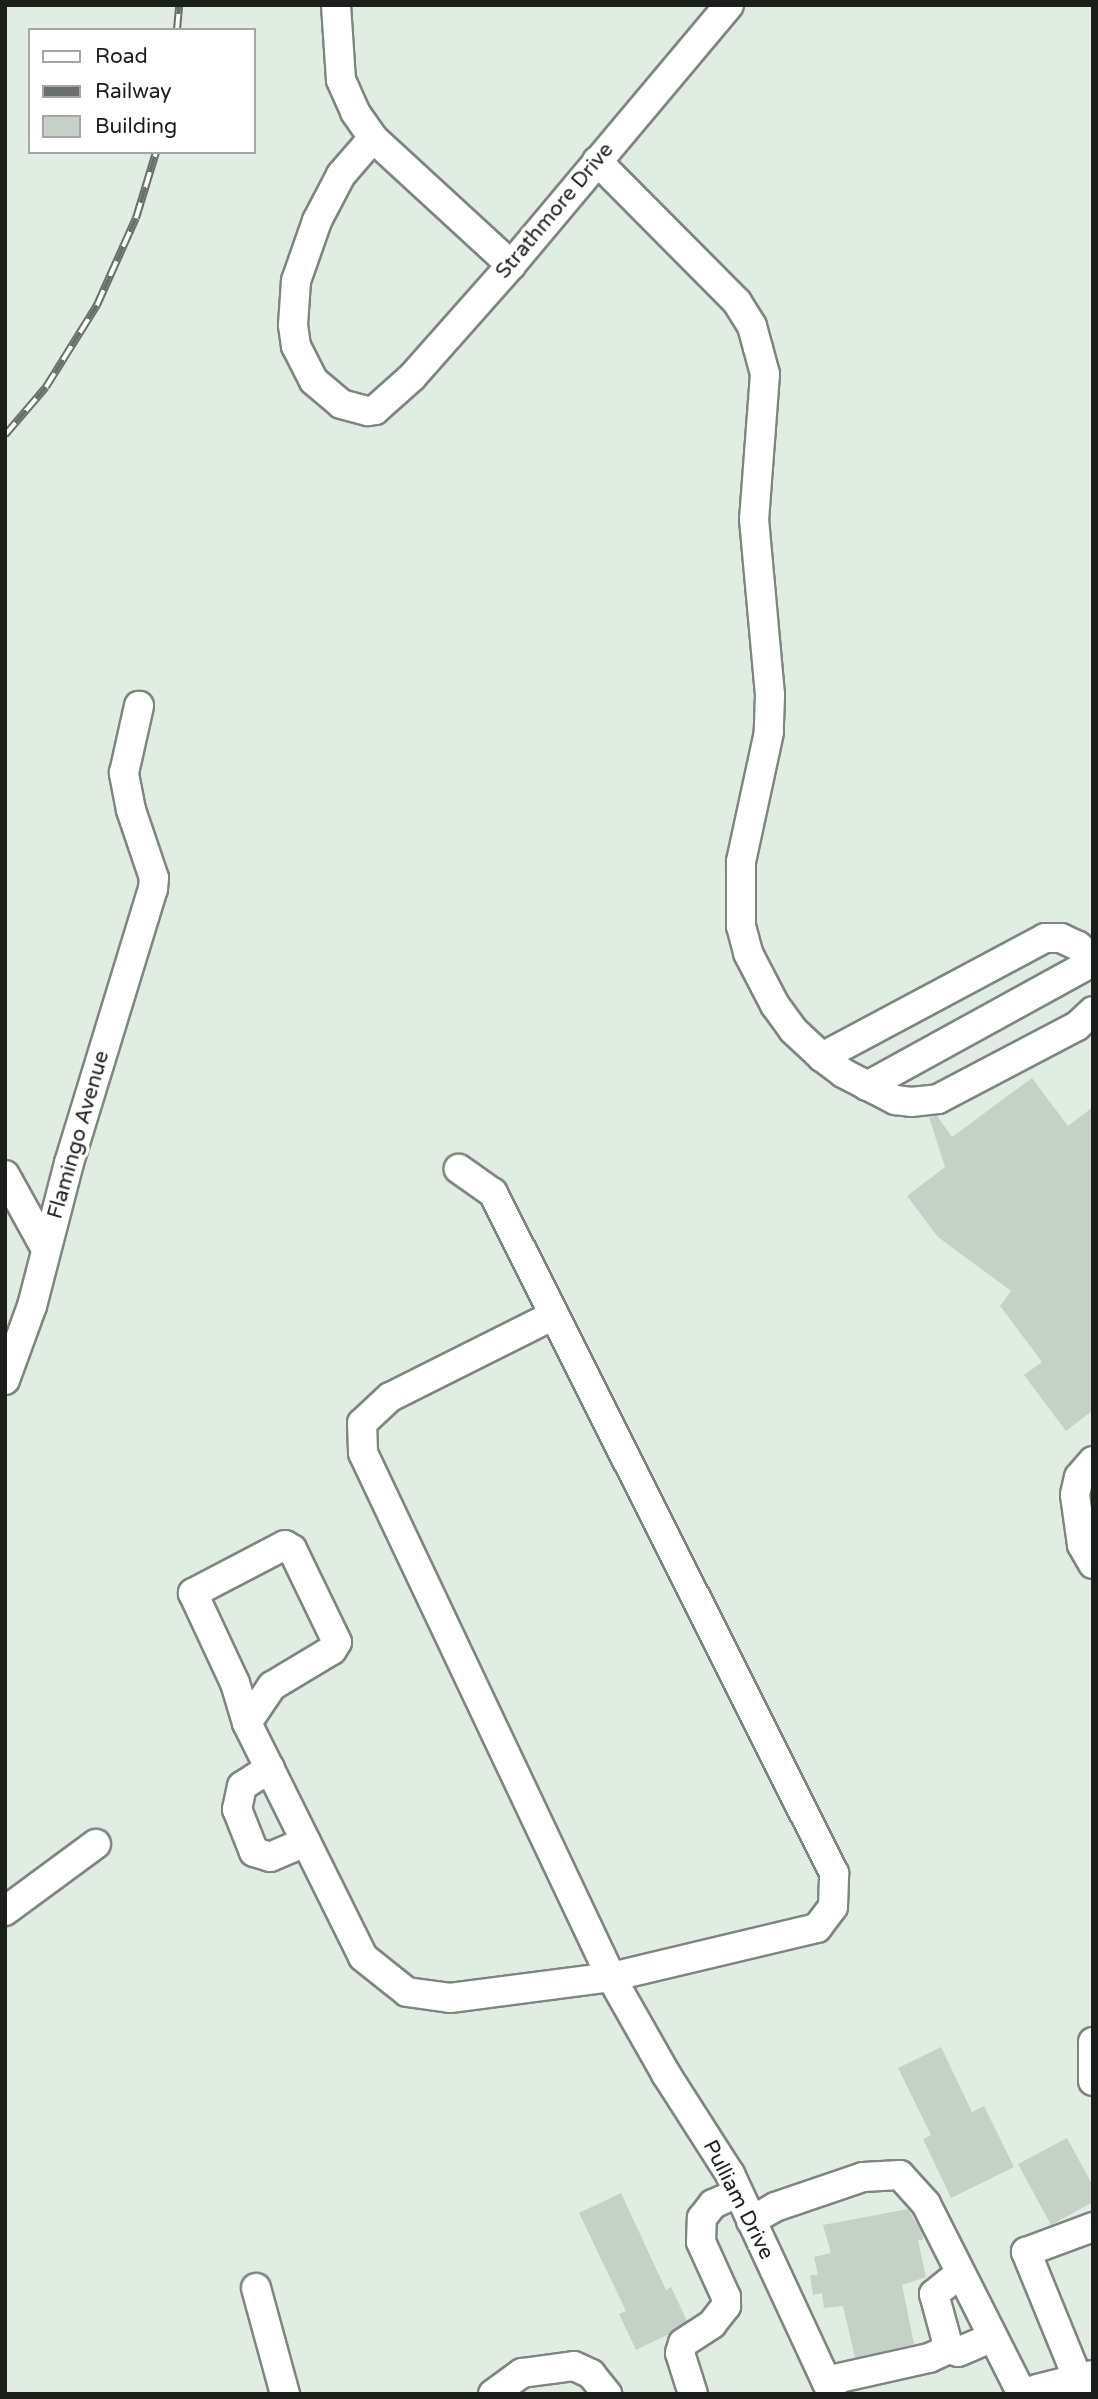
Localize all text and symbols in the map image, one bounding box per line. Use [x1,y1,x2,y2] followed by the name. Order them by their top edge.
[28,28,256,154] legend
[95,44,148,69] text: Road
[95,79,172,104] text: Railway
[95,114,177,139] text: Building
[491,138,619,284] street label: Strathmore Drive
[43,1048,115,1222] street label: Flamingo Avenue
[697,2136,779,2264] street label: Pulliam Drive

